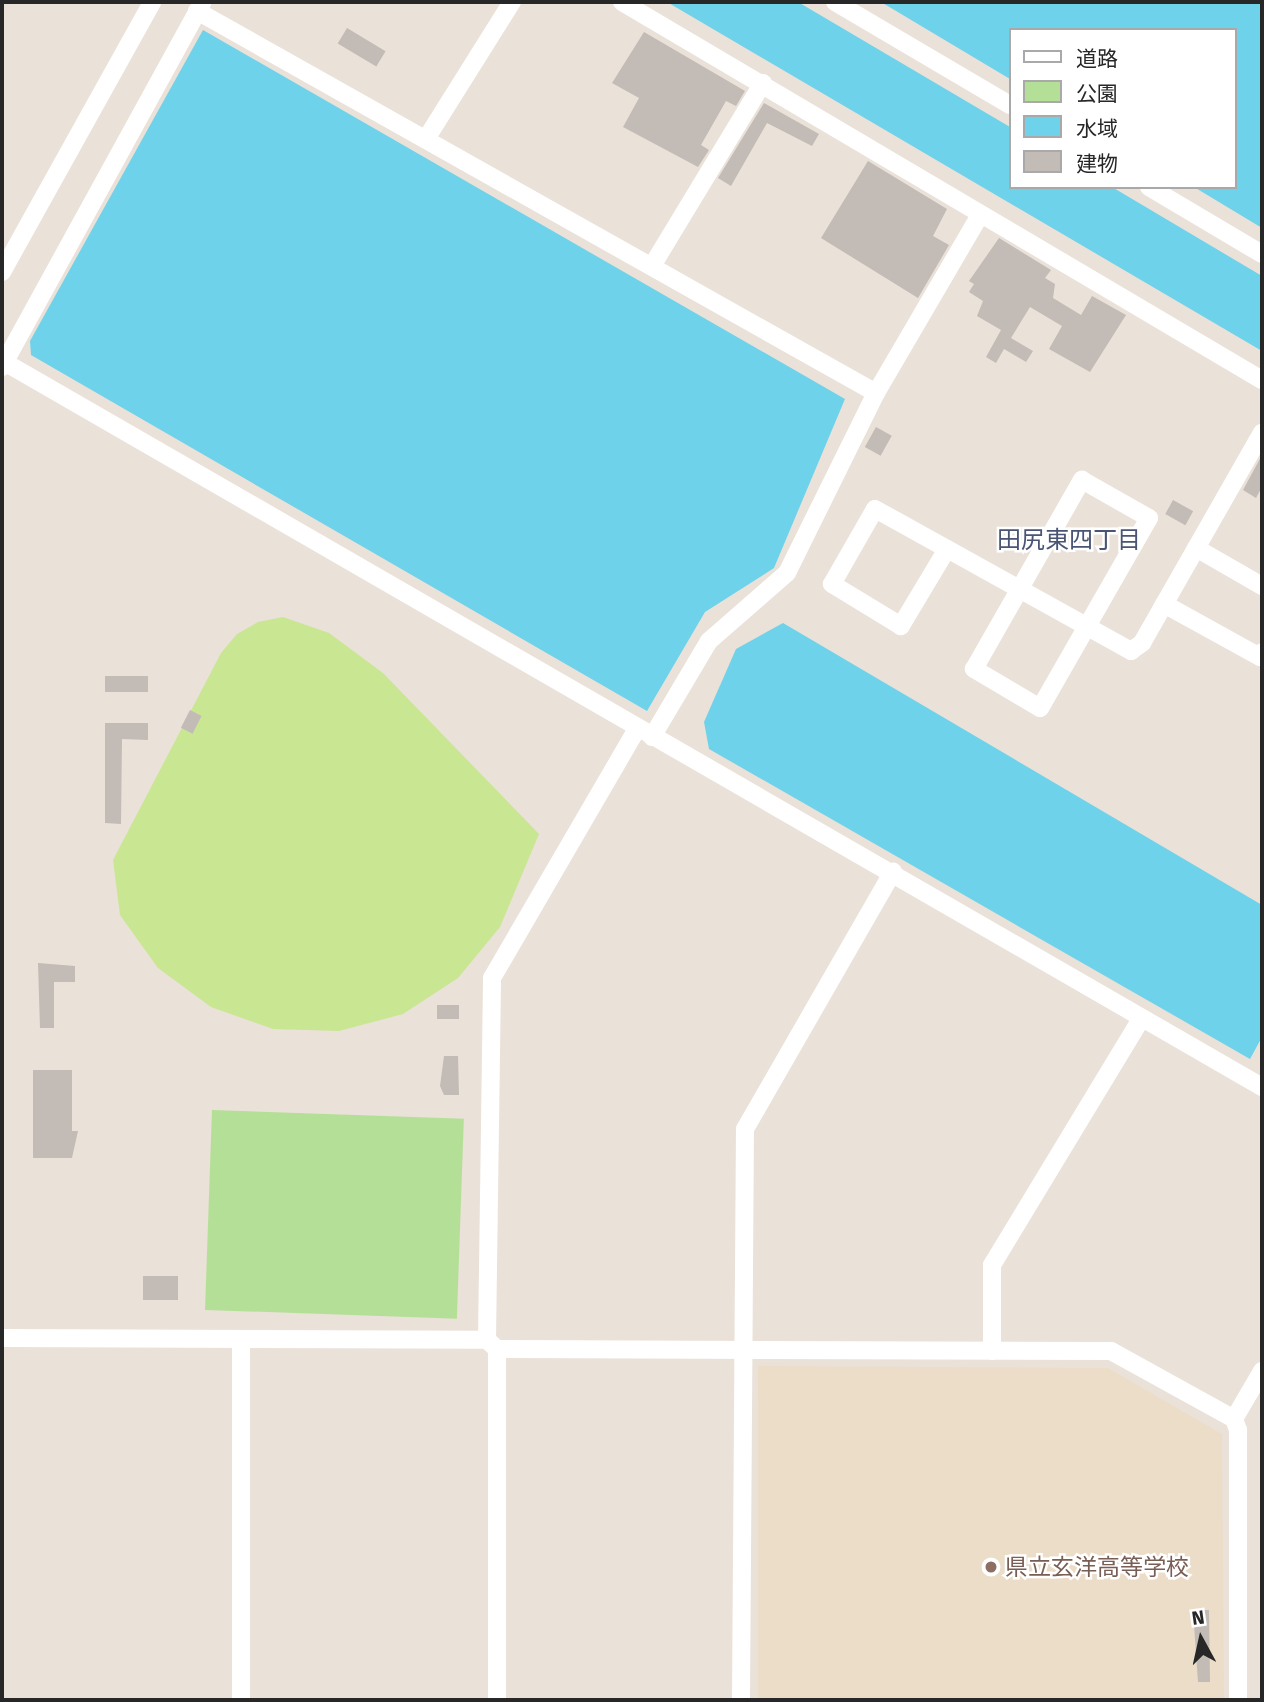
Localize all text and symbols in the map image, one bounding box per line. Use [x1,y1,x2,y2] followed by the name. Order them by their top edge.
[1009,28,1236,189] legend
[1076,46,1118,72] text: 道路
[1076,81,1118,107] text: 公園
[1076,116,1118,142] text: 水域
[1076,151,1118,177] text: 建物
[997,527,1141,555] district label: 田尻東四丁目
[1005,1553,1189,1581] place label: 県立玄洋高等学校
[983,1559,999,1575] marker: 県立玄洋高等学校
[1166,1604,1236,1674] north arrow
[1190,1605,1206,1630] text: N

